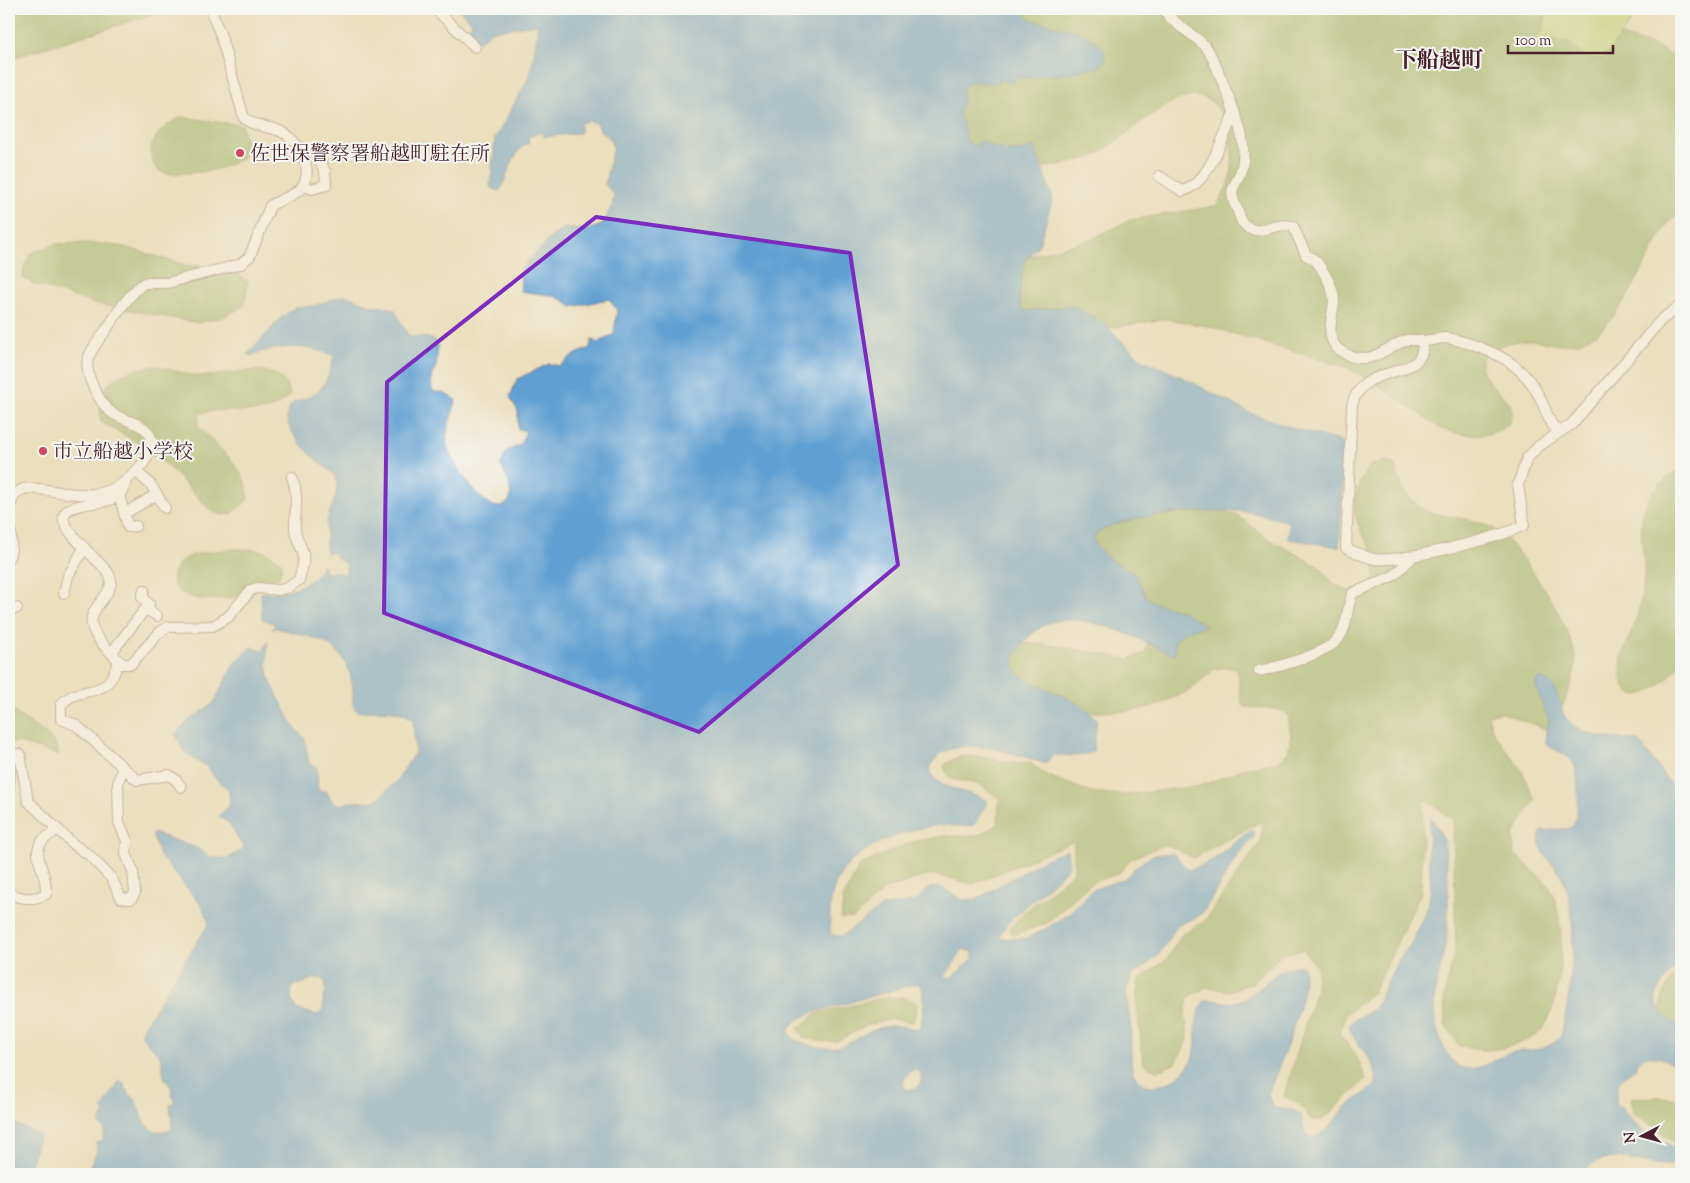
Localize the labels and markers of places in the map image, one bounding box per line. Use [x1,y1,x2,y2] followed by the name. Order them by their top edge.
[250,141,490,170] place label: 佐世保警察署船越町駐在所
[234,147,246,159] marker: 佐世保警察署船越町駐在所
[53,439,193,468] place label: 市立船越小学校
[37,445,49,457] marker: 市立船越小学校

